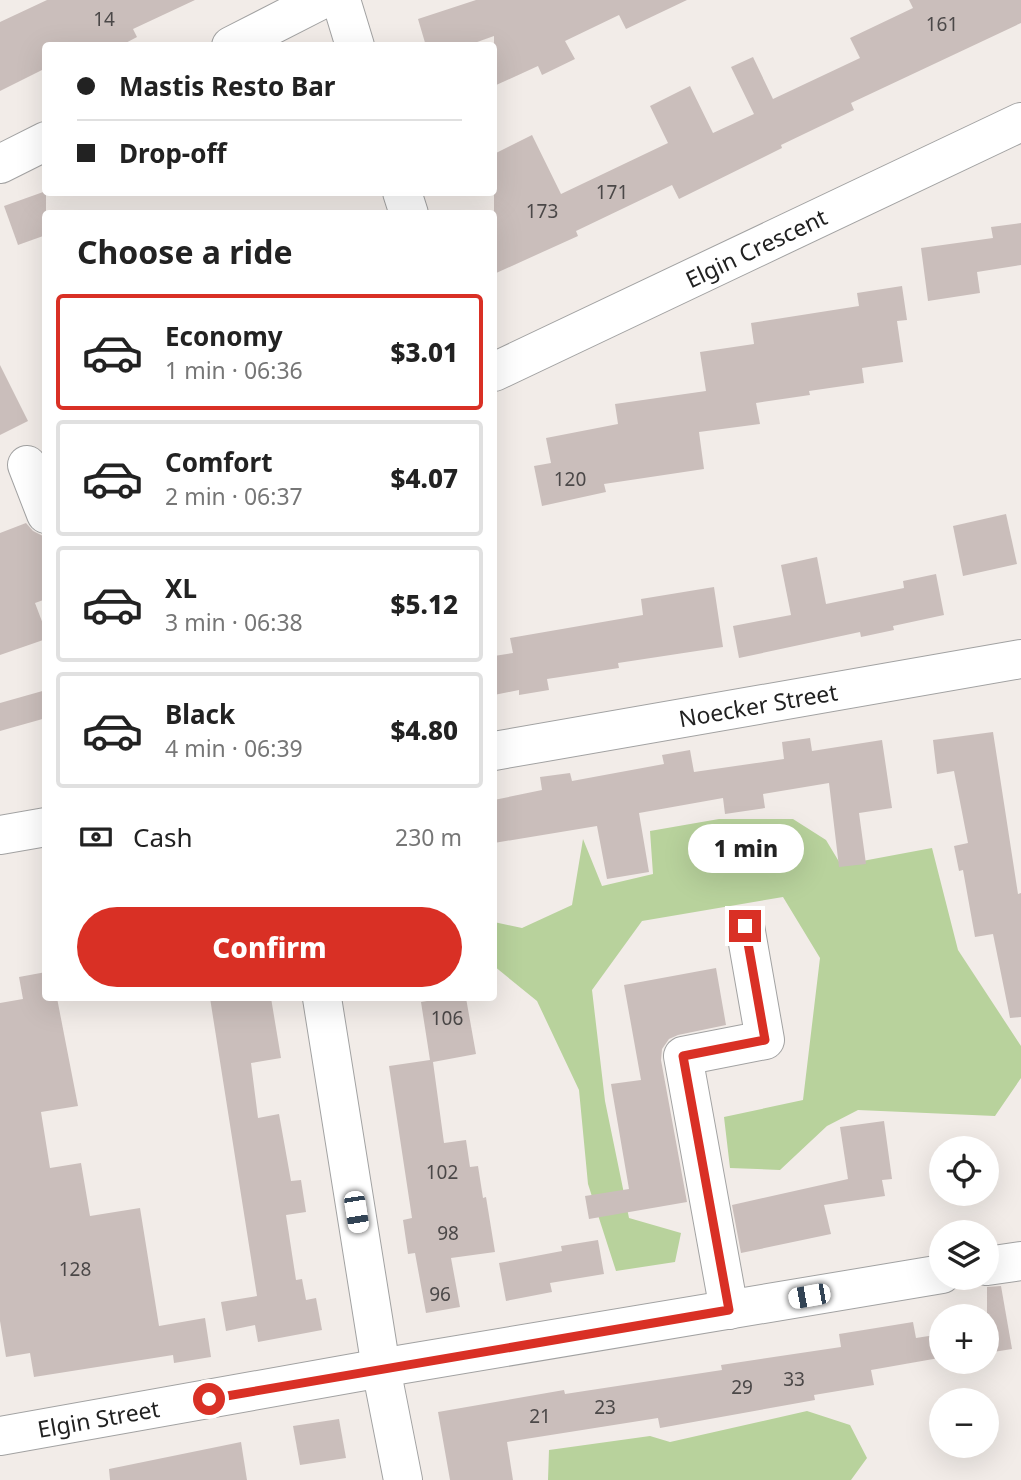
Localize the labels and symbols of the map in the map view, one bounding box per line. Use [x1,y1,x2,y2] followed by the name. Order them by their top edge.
[93,6,115,32] house number: 14
[926,11,958,37] house number: 161
[596,179,628,205] house number: 171
[526,198,558,224] house number: 173
[680,200,832,295] street label: Elgin Crescent
[554,466,586,492] house number: 120
[676,675,840,734] street label: Noecker Street
[687,824,803,874] callout: 1 min
[729,910,761,942] route end
[431,1005,463,1031] house number: 106
[426,1159,458,1185] house number: 102
[343,1190,370,1234] car
[437,1220,459,1246] house number: 98
[59,1256,91,1282] house number: 128
[429,1281,451,1307] house number: 96
[787,1282,832,1310] car
[783,1366,805,1392] house number: 33
[731,1374,753,1400] house number: 29
[193,1383,225,1415] route start
[35,1392,162,1445] street label: Elgin Street
[594,1394,616,1420] house number: 23
[529,1403,551,1429] house number: 21

